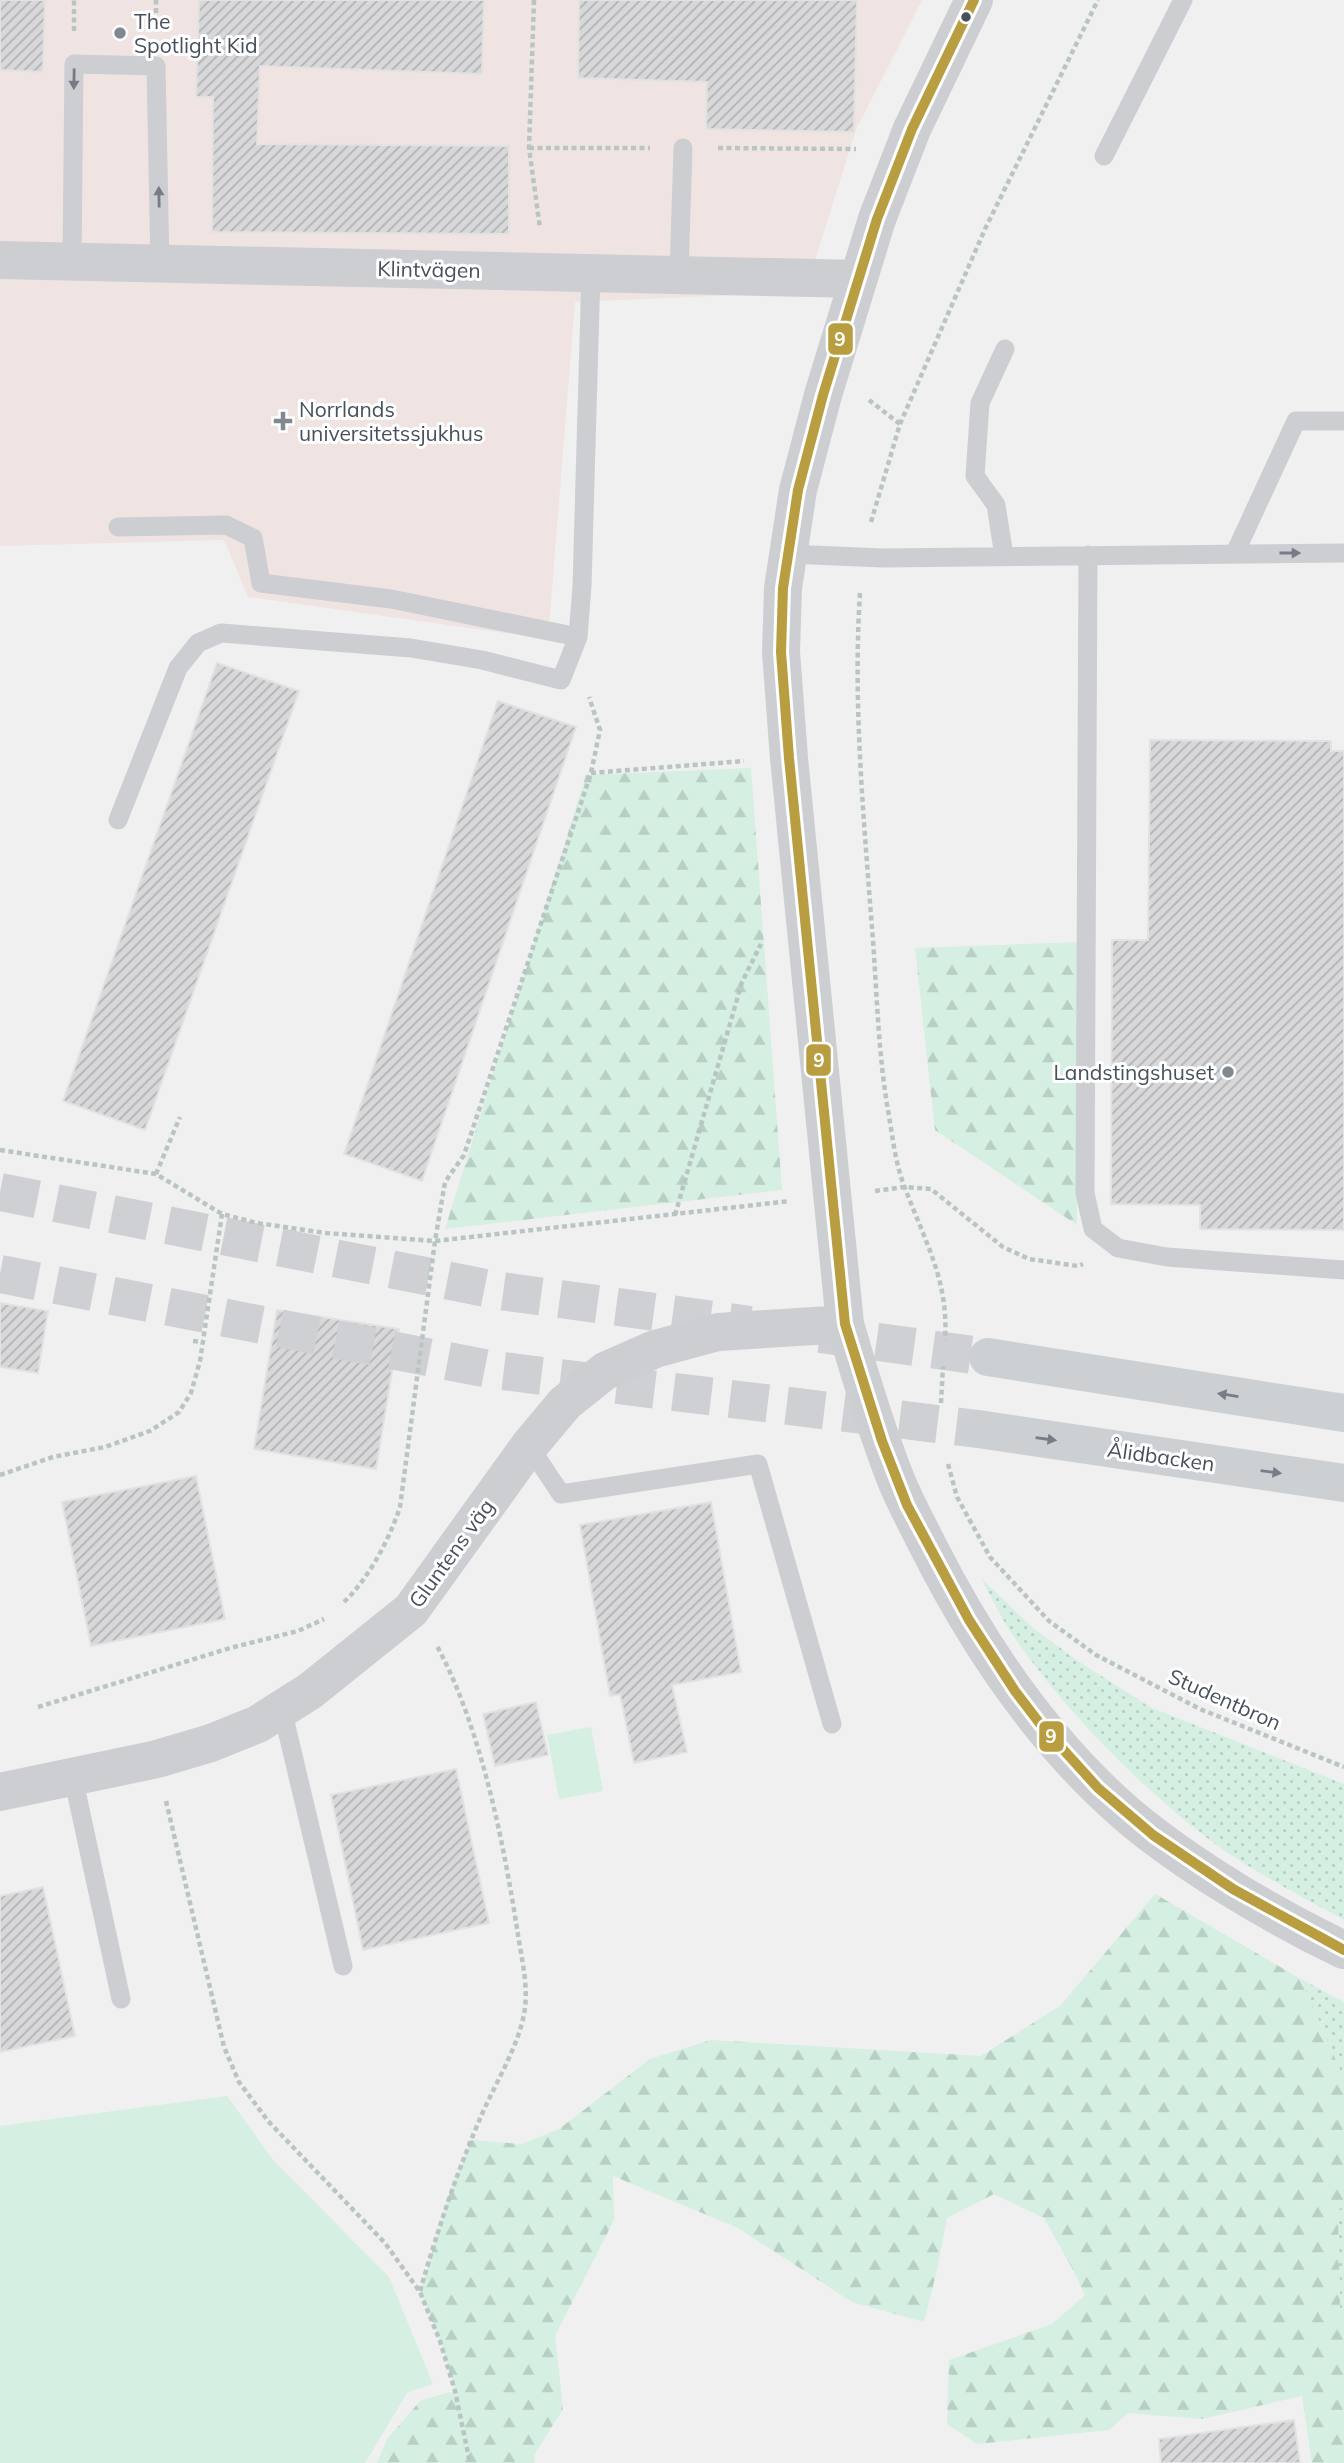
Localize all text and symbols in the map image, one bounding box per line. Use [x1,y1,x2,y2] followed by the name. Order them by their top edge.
[134,8,258,58] place label: The Spotlight Kid
[959,10,973,24] unlabelled marker
[112,25,128,41] marker: The Spotlight Kid
[68,68,79,90] one-way arrow
[153,185,165,207] one-way arrow
[377,255,481,283] street label: Klintvägen
[827,322,854,356] line badge: 9
[834,327,846,351] text: 9
[299,396,483,446] place label: Norrlands universitetssjukhus
[273,411,293,431] marker: Norrlands universitetssjukhus
[1279,547,1301,559] one-way arrow
[805,1043,832,1077] line badge: 9
[813,1048,825,1072] text: 9
[1053,1059,1214,1085] place label: Landstingshuset
[1220,1064,1236,1080] marker: Landstingshuset
[1217,1389,1239,1400] one-way arrow
[1035,1434,1057,1445] one-way arrow
[1106,1436,1216,1476] street label: Ålidbacken
[1260,1467,1282,1478] one-way arrow
[403,1494,499,1612] street label: Gluntens väg
[1165,1663,1285,1735] street label: Studentbron
[1038,1720,1065,1753] line badge: 9
[1045,1724,1057,1748] text: 9

